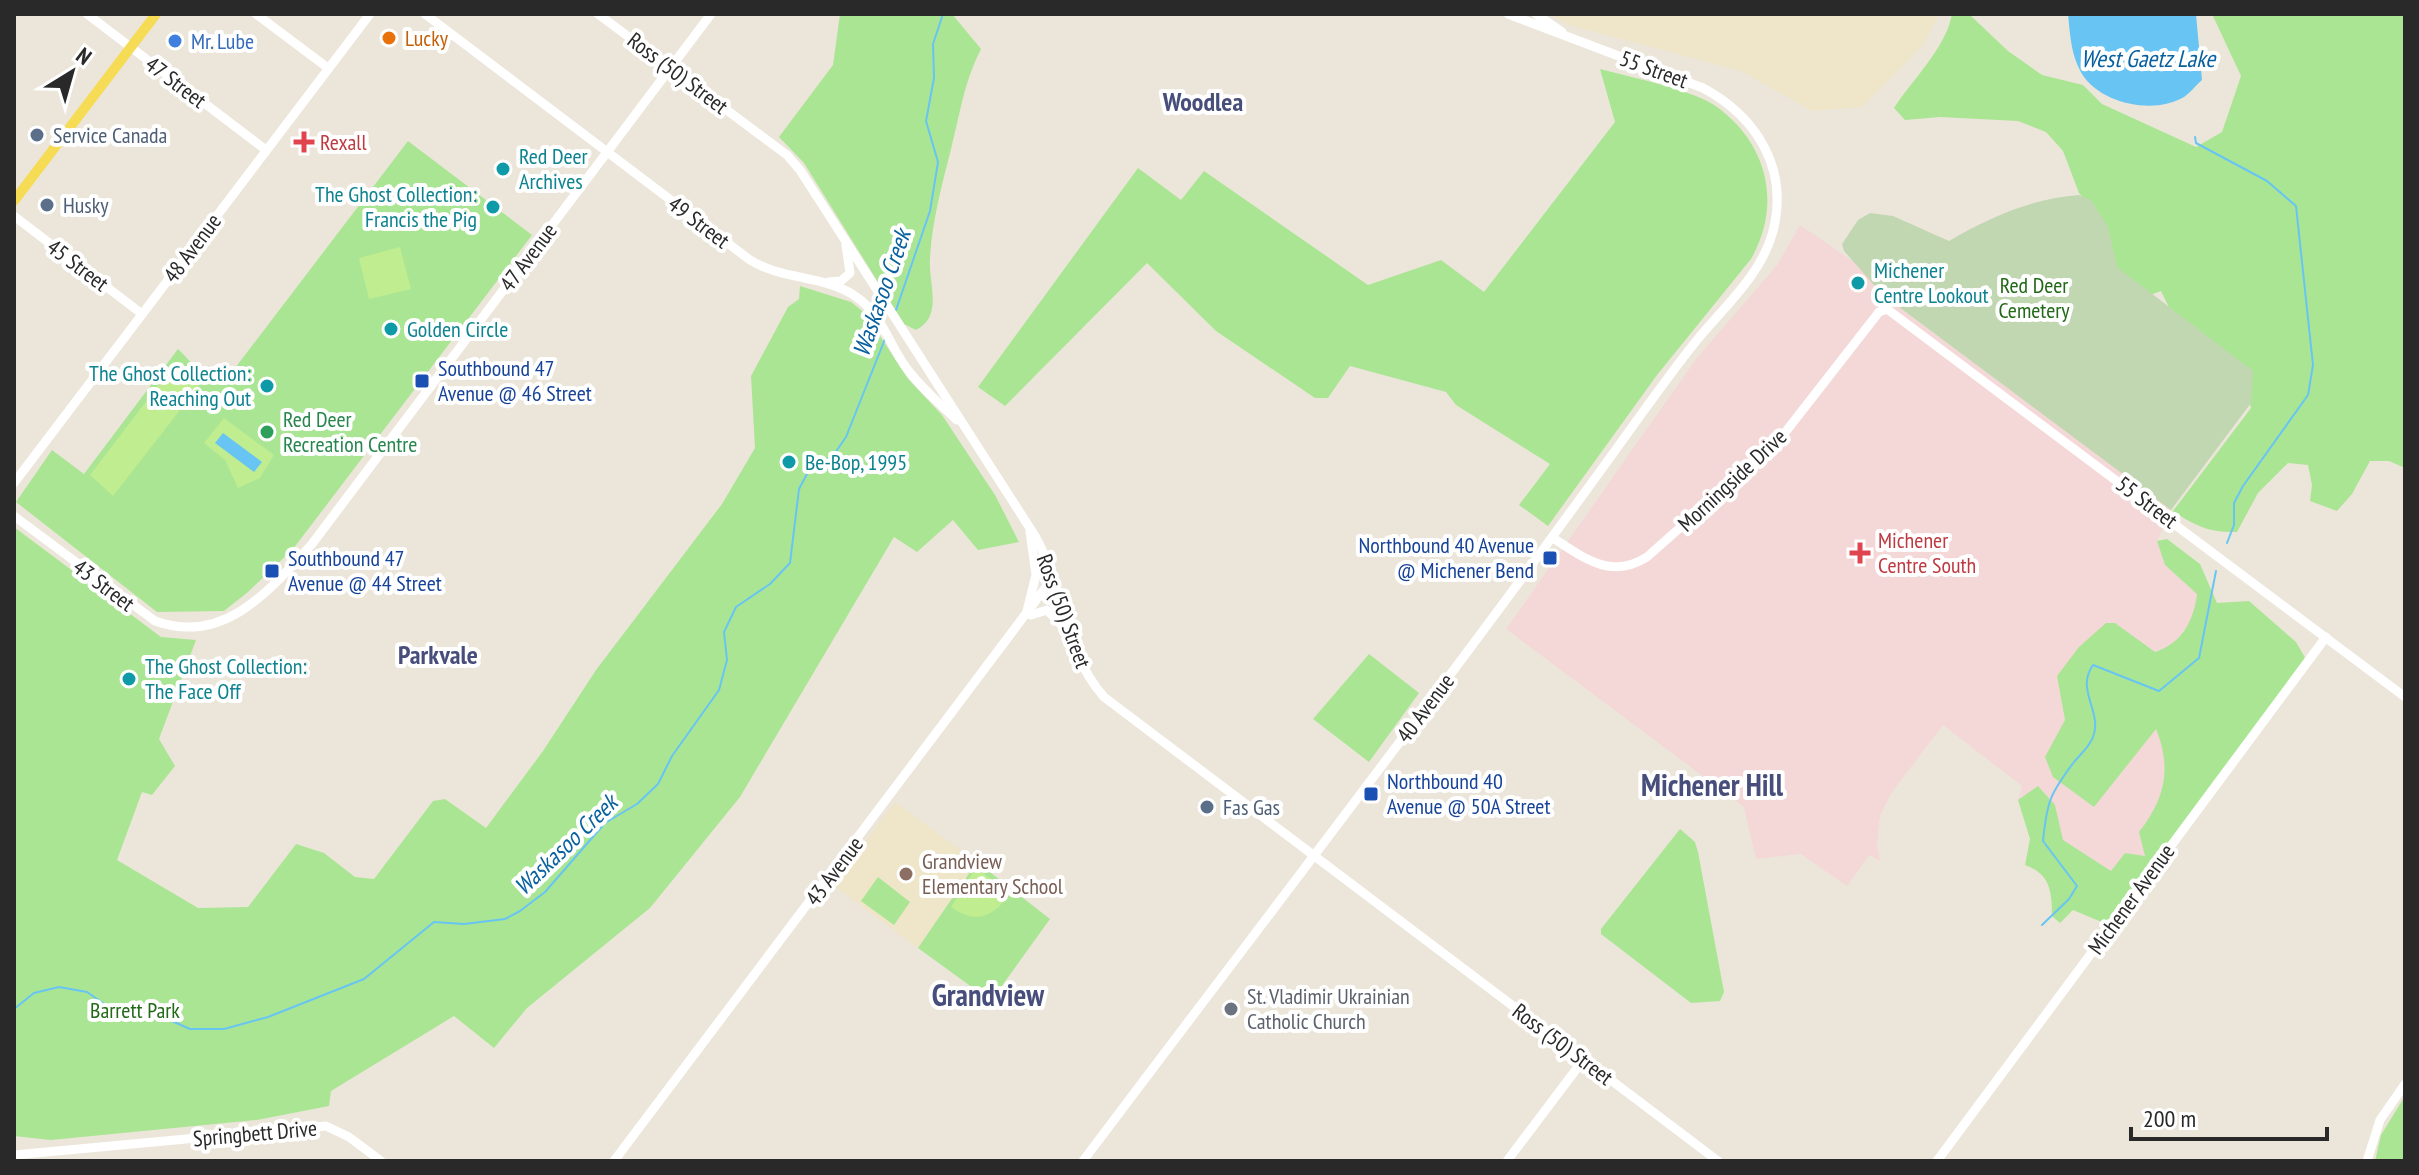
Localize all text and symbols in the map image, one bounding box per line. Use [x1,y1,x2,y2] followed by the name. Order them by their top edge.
[405,24,449,52] place label: Lucky
[622,26,734,120] street label: Ross (50) Street
[191,27,254,55] place label: Mr. Lube
[380,29,398,47] marker: Lucky
[32,32,112,112] north arrow
[166,32,184,50] marker: Mr. Lube
[71,41,97,71] text: N
[2081,43,2217,74] water label: West Gaetz Lake
[1616,44,1692,94] street label: 55 Street
[140,50,212,114] street label: 47 Street
[1162,85,1243,118] district label: Woodlea
[53,121,167,149] place label: Service Canada
[28,126,46,144] marker: Service Canada
[320,128,367,156] place label: Rexall
[295,133,313,151] marker: Rexall
[519,142,588,195] place label: Red Deer Archives
[494,160,512,178] marker: Red Deer Archives
[315,180,477,233] place label: The Ghost Collection: Francis the Pig
[663,190,735,254] street label: 49 Street
[63,191,109,219] place label: Husky
[38,196,56,214] marker: Husky
[484,198,502,216] marker: The Ghost Collection: Francis the Pig
[157,208,227,288] street label: 48 Avenue
[493,217,563,297] street label: 47 Avenue
[845,223,919,360] water label: Waskasoo Creek
[42,233,114,297] street label: 45 Street
[1874,256,1989,309] place label: Michener Centre Lookout
[1998,271,2070,324] park label: Red Deer Cemetery
[1849,274,1867,292] marker: Michener Centre Lookout
[407,315,508,343] place label: Golden Circle
[382,320,400,338] marker: Golden Circle
[438,354,592,407] place label: Southbound 47 Avenue @ 46 Street
[89,359,251,412] place label: The Ghost Collection: Reaching Out
[413,372,431,390] marker: Southbound 47 Avenue @ 46 Street
[258,377,276,395] marker: The Ghost Collection: Reaching Out
[283,405,417,458] place label: Red Deer Recreation Centre
[1672,422,1792,538] street label: Morningside Drive
[258,423,276,441] marker: Red Deer Recreation Centre
[805,448,907,476] place label: Be-Bop, 1995
[780,453,798,471] marker: Be-Bop, 1995
[2111,470,2183,534] street label: 55 Street
[1878,526,1976,579] place label: Michener Centre South
[1358,531,1534,584] place label: Northbound 40 Avenue @ Michener Bend
[1849,542,1871,564] marker: Michener Centre South
[288,544,442,597] place label: Southbound 47 Avenue @ 44 Street
[1541,549,1559,567] marker: Northbound 40 Avenue @ Michener Bend
[1030,550,1098,672] street label: Ross (50) Street
[68,553,140,617] street label: 43 Street
[263,562,281,580] marker: Southbound 47 Avenue @ 44 Street
[398,638,478,671] district label: Parkvale
[145,652,307,705] place label: The Ghost Collection: The Face Off
[1390,668,1460,748] street label: 40 Avenue
[120,670,138,688] marker: The Ghost Collection: The Face Off
[1641,765,1784,804] district label: Michener Hill
[1387,767,1551,820] place label: Northbound 40 Avenue @ 50A Street
[1362,785,1380,803] marker: Northbound 40 Avenue @ 50A Street
[507,786,626,902] water label: Waskasoo Creek
[1223,793,1280,821] place label: Fas Gas
[1198,798,1216,816] marker: Fas Gas
[799,831,869,911] street label: 43 Avenue
[2082,838,2180,960] street label: Michener Avenue
[922,847,1064,900] place label: Grandview Elementary School
[897,865,915,883] marker: Grandview Elementary School
[932,975,1045,1014] district label: Grandview
[1247,982,1410,1035] place label: St. Vladimir Ukrainian Catholic Church
[90,996,180,1024] park label: Barrett Park
[1507,997,1619,1091] street label: Ross (50) Street
[1222,1000,1240,1018] marker: St. Vladimir Ukrainian Catholic Church
[2131,1091,2327,1141] scale bar
[2143,1103,2196,1134] text: 200 m
[192,1114,318,1152] street label: Springbett Drive

